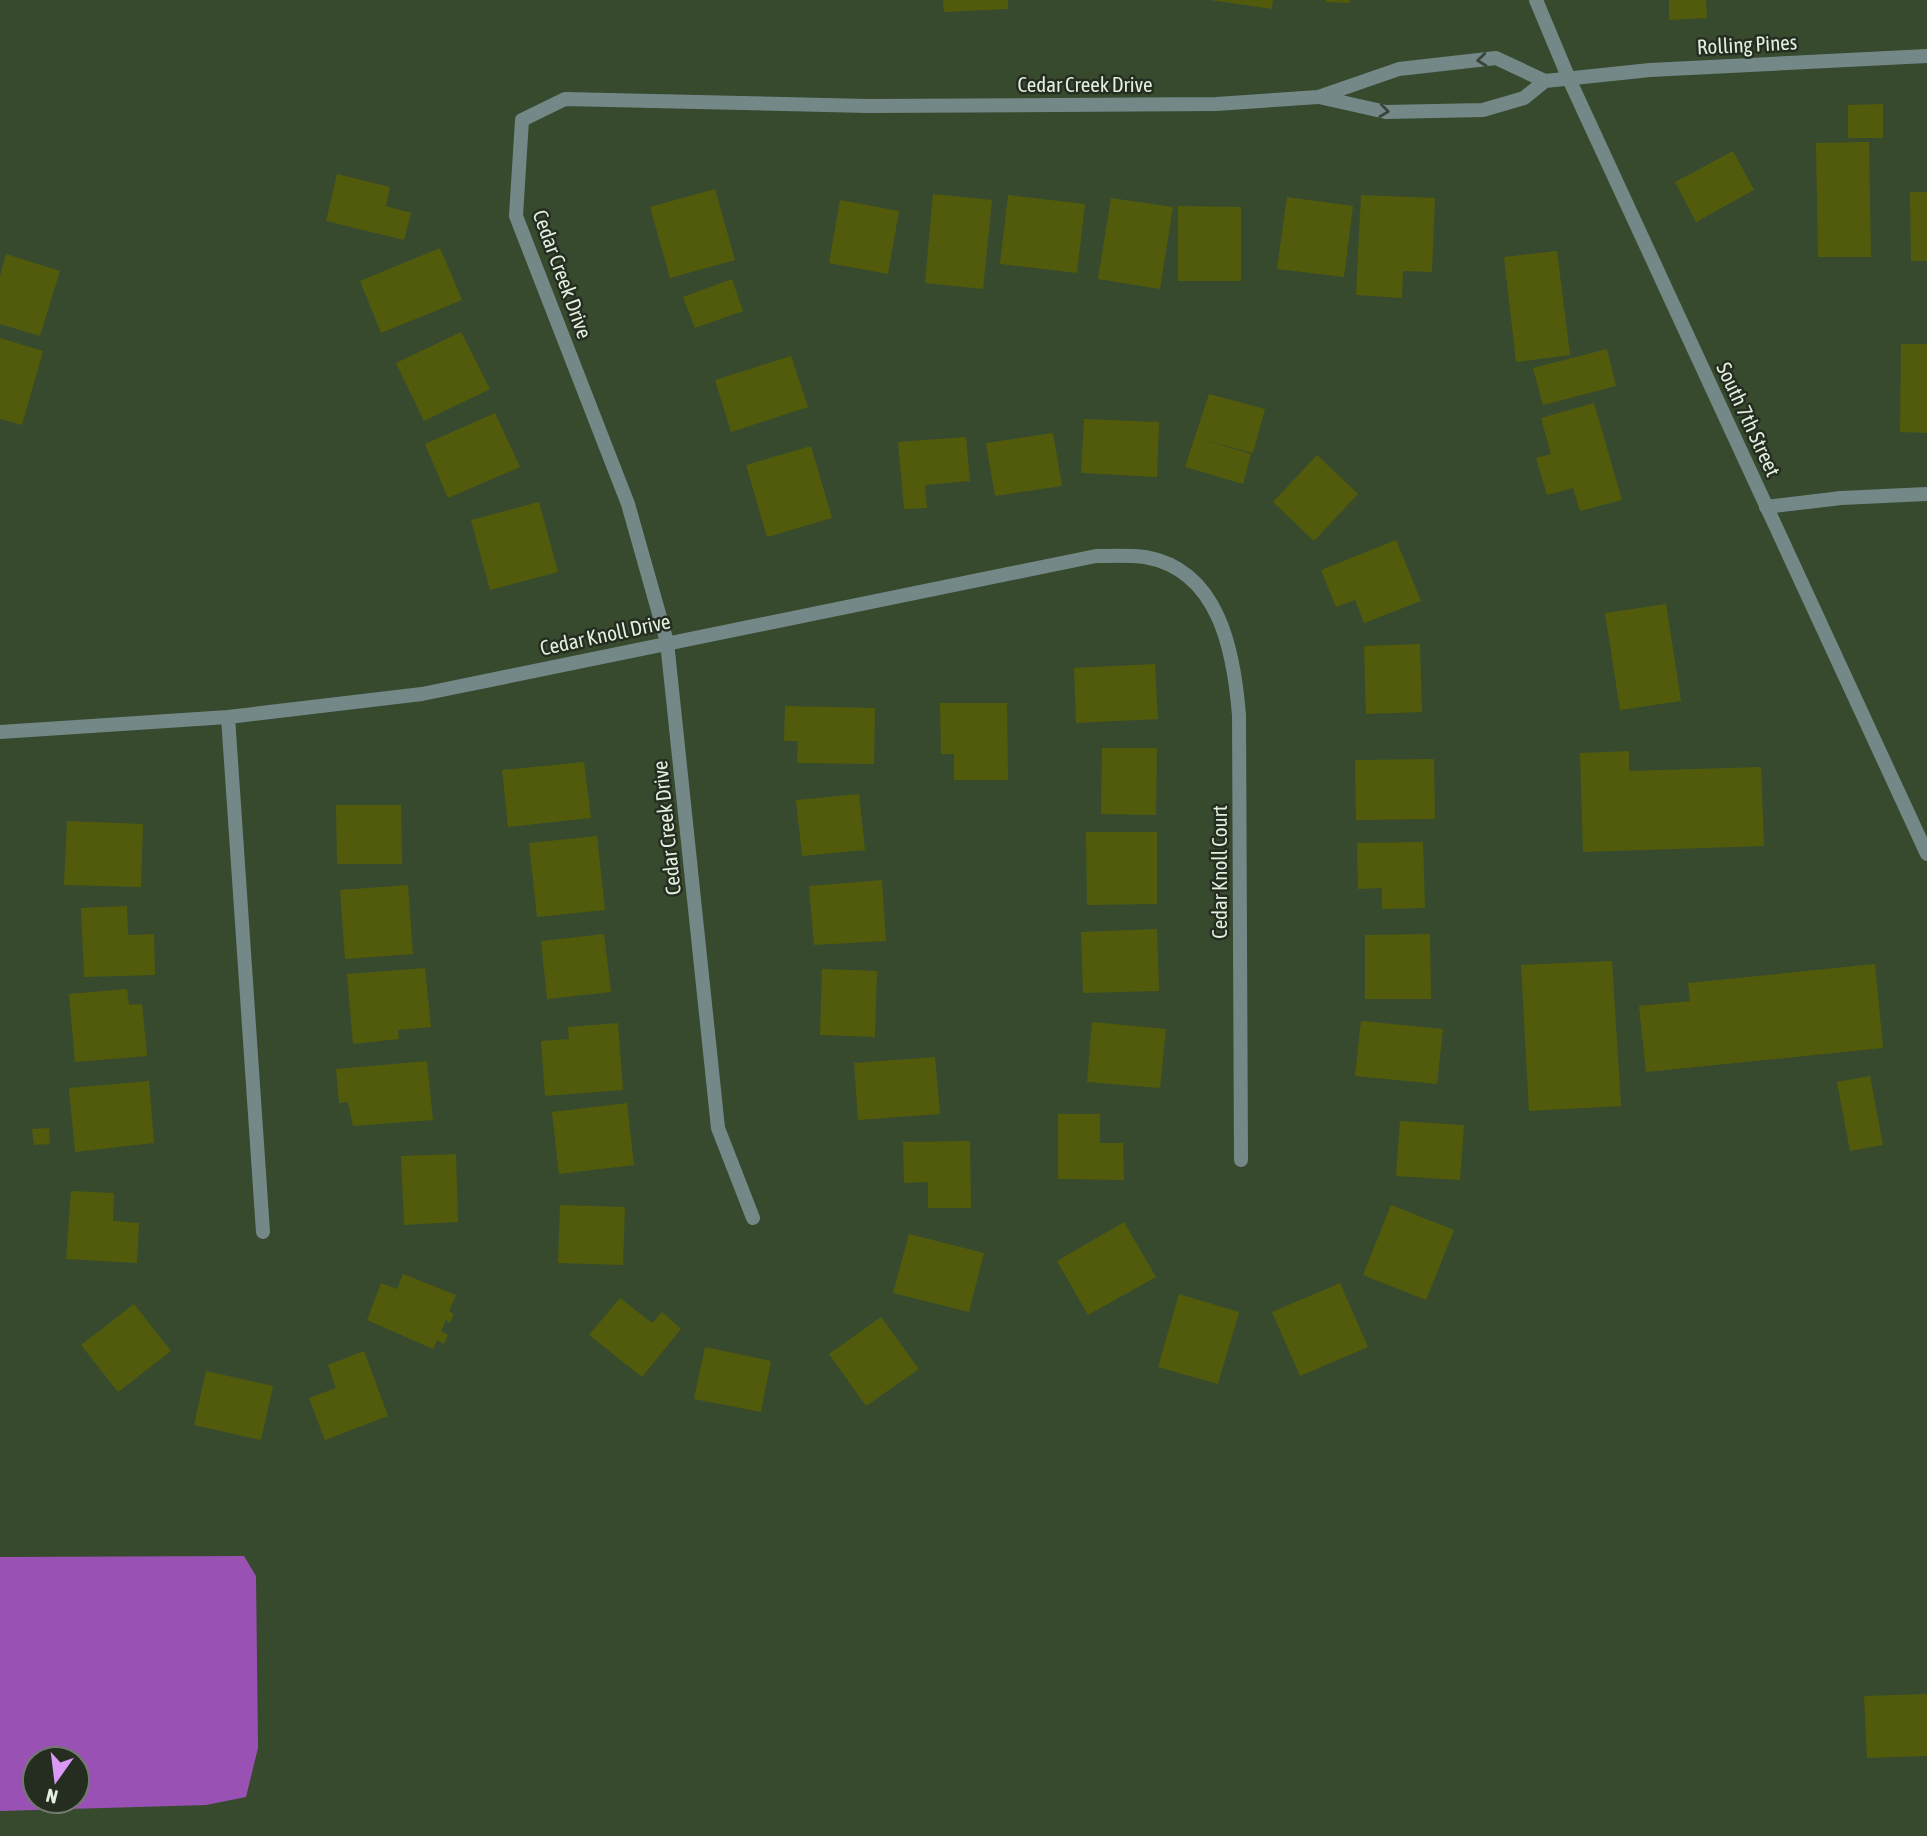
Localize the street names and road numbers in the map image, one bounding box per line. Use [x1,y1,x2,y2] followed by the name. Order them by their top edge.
[1696,29,1798,59] street label: Rolling Pines
[1017,72,1153,96] street label: Cedar Creek Drive
[529,206,597,342] street label: Cedar Creek Drive
[1712,358,1786,480] street label: South 7th Street
[538,608,672,660] street label: Cedar Knoll Drive
[647,760,685,896] street label: Cedar Creek Drive
[1207,805,1231,939] street label: Cedar Knoll Court

